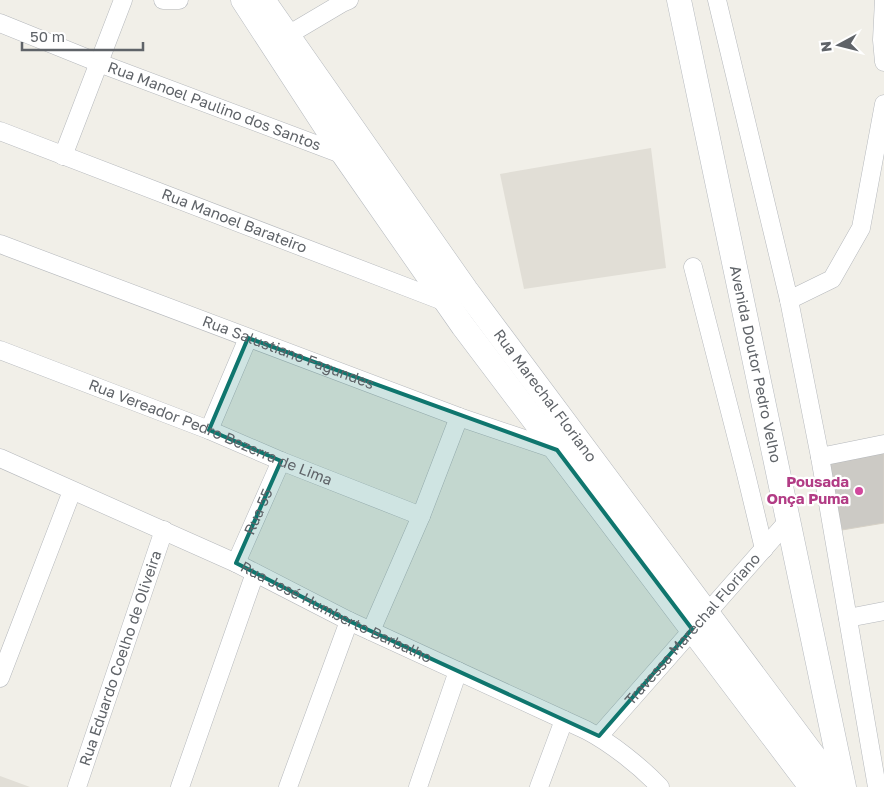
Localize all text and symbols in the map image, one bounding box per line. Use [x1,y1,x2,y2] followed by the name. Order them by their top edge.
[22,20,144,52] scale bar
[814,20,864,70] north arrow
[30,27,65,45] text: 50 m
[817,40,835,53] text: N
[106,57,324,154] street label: Rua Manoel Paulino dos Santos
[159,184,310,256] street label: Rua Manoel Barateiro
[727,264,786,464] street label: Avenida Doutor Pedro Velho
[200,311,377,392] street label: Rua Salustiano Fagundes
[490,325,601,465] street label: Rua Marechal Floriano
[86,375,335,488] street label: Rua Vereador Pedro Bezerra de Lima
[766,472,849,507] place label: Pousada Onça Puma
[240,485,276,537] street label: Rua 55
[853,485,865,497] marker: Pousada Onça Puma
[75,548,164,768] street label: Rua Eduardo Coelho de Oliveira
[620,549,764,708] street label: Travessa Marechal Floriano
[238,557,435,666] street label: Rua José Humberto Barbalho

